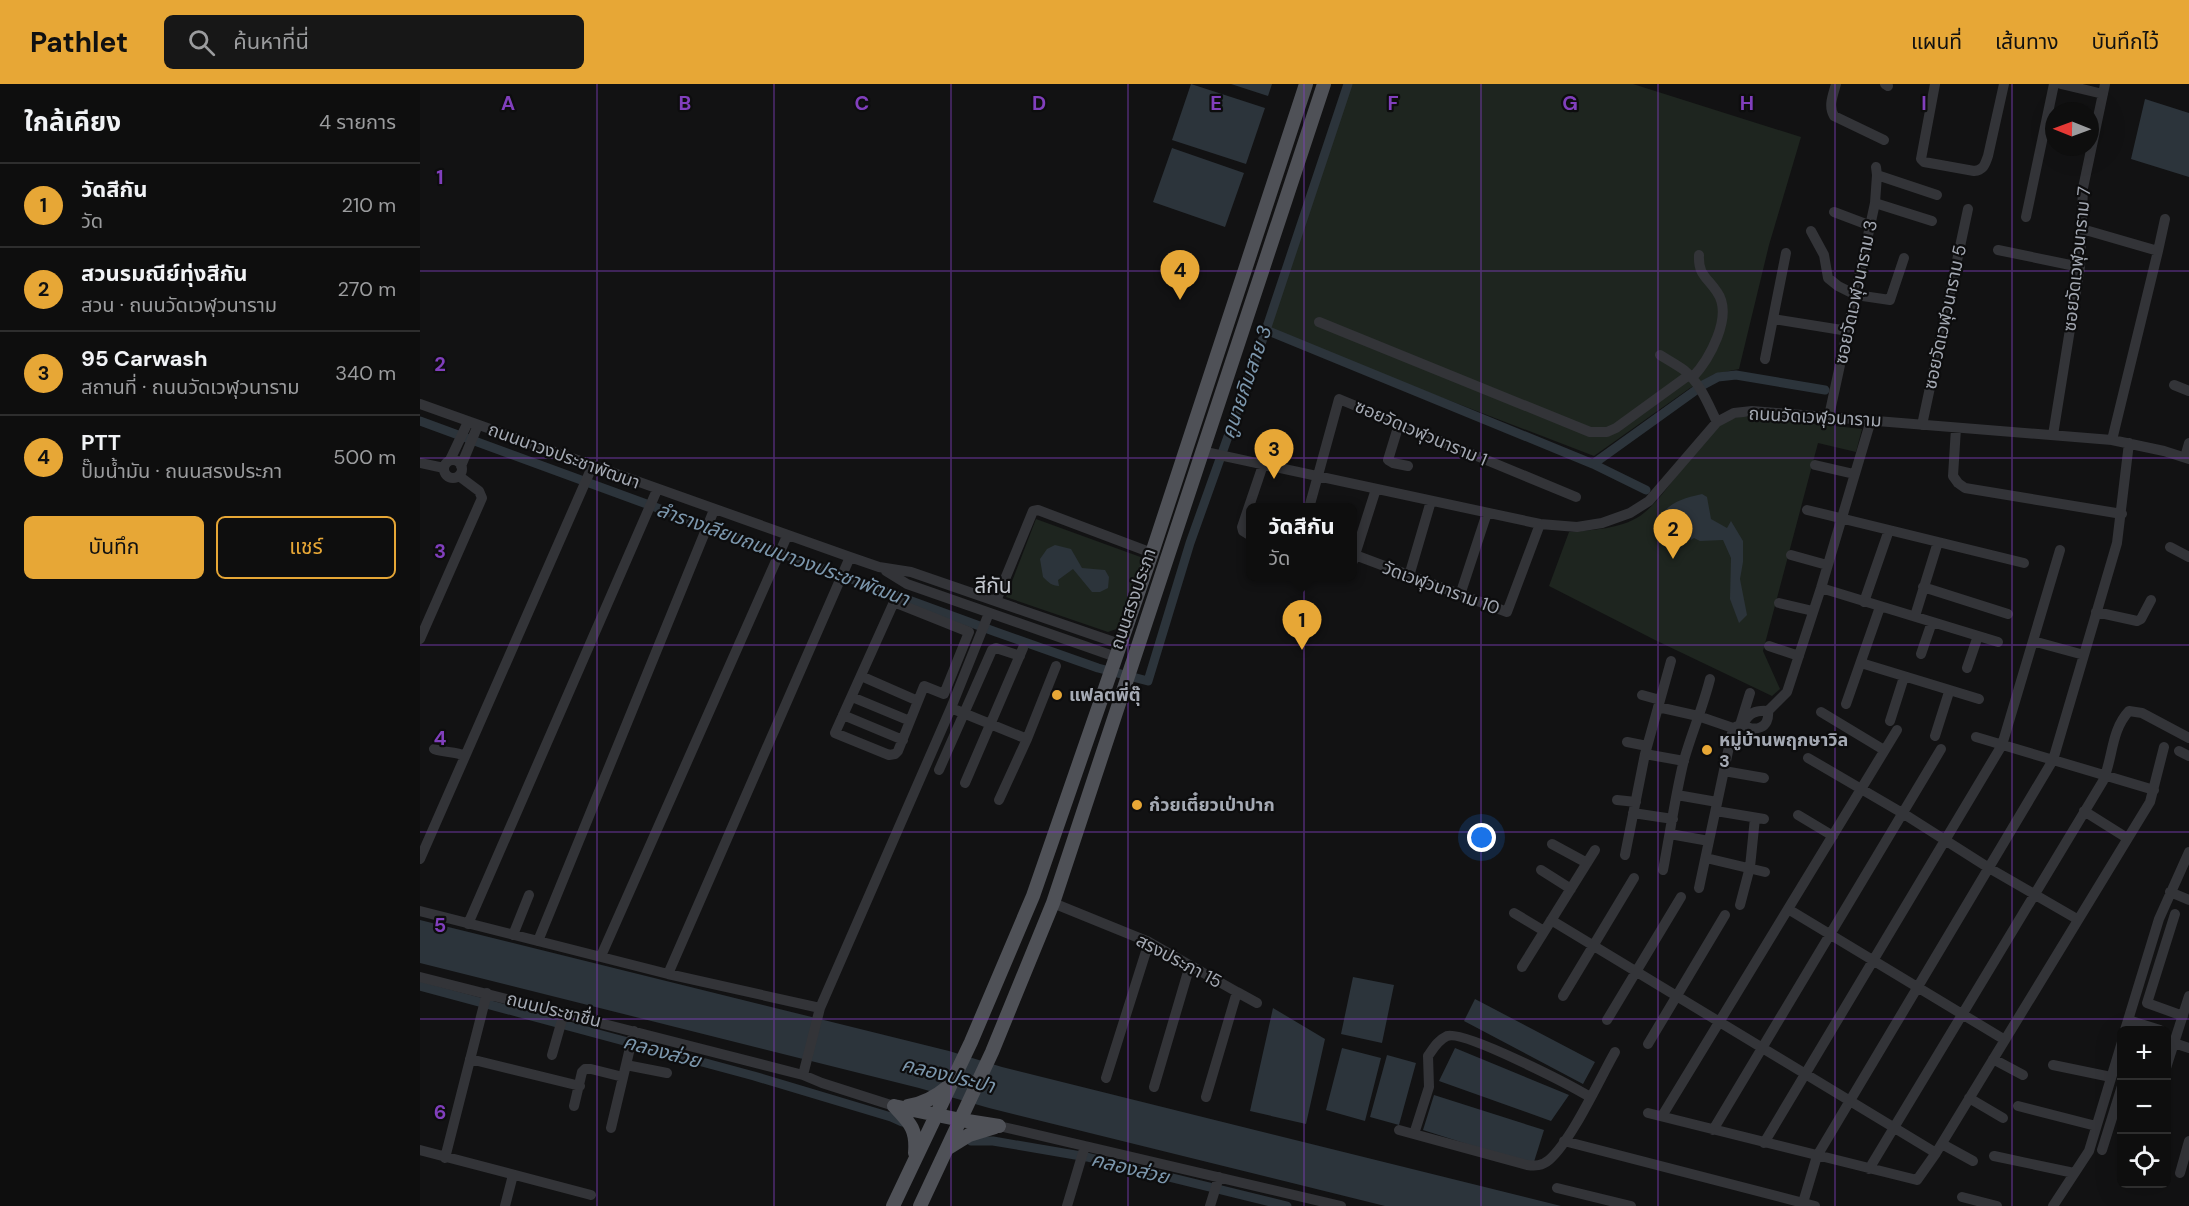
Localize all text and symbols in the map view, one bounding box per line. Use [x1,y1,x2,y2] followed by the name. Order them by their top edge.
[164,15,584,69] search box
[30,24,128,61] text: Pathlet
[185,26,218,59] icon: search
[233,27,309,56] text: ค้นหาที่นี่
[1911,28,1962,56] text: แผนที่
[1995,28,2059,56] text: เส้นทาง
[2092,28,2159,56] text: บันทึกไว้
[501,90,515,116] text: A
[679,90,691,116] text: B
[855,90,869,116] text: C
[1032,90,1046,116] text: D
[1210,90,1222,116] text: E
[1387,90,1399,116] text: F
[1562,90,1578,116] text: G
[1740,90,1754,116] text: H
[1921,90,1927,116] text: I
[2045,102,2099,156] north arrow
[24,105,121,139] text: ใกล้เคียง
[319,109,396,135] text: 4 รายการ
[436,164,444,190] text: 1
[81,175,147,204] text: วัดสีกัน
[2057,185,2097,333] street label: ซอยวัดเวฬุวนาราม 7
[40,192,47,218] text: 1
[341,192,396,218] text: 210 m
[81,208,103,234] text: วัด
[1829,218,1883,366] street label: ซอยวัดเวฬุวนาราม 3
[1918,243,1972,391] street label: ซอยวัดเวฬุวนาราม 5
[1160,250,1200,300] pin: 4
[81,259,248,288] text: สวนรมณีย์ทุ่งสีกัน
[38,276,49,302] text: 2
[338,276,396,302] text: 270 m
[81,292,277,318] text: สวน · ถนนวัดเวฬุวนาราม
[1215,322,1278,442] water label: คูนายกิมสาย 3
[81,344,208,373] text: 95 Carwash
[434,351,446,377] text: 2
[37,360,50,386] text: 3
[335,360,396,386] text: 340 m
[81,374,300,400] text: สถานที่ · ถนนวัดเวฬุวนาราม
[1351,394,1491,472] street label: ซอยวัดเวฬุวนาราม 1
[1748,402,1882,432] street label: ถนนวัดเวฬุวนาราม
[485,417,643,495] street label: ถนนนาวงประชาพัฒนา
[81,428,121,457] text: PTT
[1254,430,1294,479] pin: 3
[37,444,50,470] text: 4
[333,444,396,470] text: 500 m
[81,458,282,484] text: ปั๊มน้ำมัน · ถนนสรงประภา
[653,496,914,612] water label: ลำรางเลียบถนนนาวงประชาพัฒนา
[1246,503,1357,581] popup
[1654,510,1692,559] pin: 2
[1268,512,1335,541] text: วัดสีกัน
[24,516,204,579] button: บันทึก
[216,516,396,579] button: แชร์
[434,538,446,564] text: 3
[1104,545,1162,653] street label: ถนนสรงประภา
[1268,545,1290,571] text: วัด
[1379,556,1503,620] street label: วัดเวฬุวนาราม 10
[974,572,1012,600] district label: สีกัน
[1282,600,1322,650] pin: 1
[1069,682,1141,707] place label: แฟลตพี่ตุ๊
[1050,688,1064,702] marker: แฟลตพี่ตุ๊
[434,725,447,751] text: 4
[1719,728,1848,773] place label: หมู่บ้านพฤกษาวิล 3
[1700,743,1714,757] marker: หมู่บ้านพฤกษาวิล 3
[1149,792,1275,817] place label: ก๋วยเตี๋ยวเป่าปาก
[1130,798,1144,812] marker: ก๋วยเตี๋ยวเป่าปาก
[1467,823,1496,852] your location
[434,912,446,938] text: 5
[1132,928,1226,994] street label: สรงประภา 15
[504,986,604,1033] street label: ถนนประชาชื่น
[2117,1026,2171,1188] map controls
[2117,1026,2171,1080] button: +
[620,1028,706,1074] water label: คลองส่วย
[899,1051,998,1099] water label: คลองประปา
[2117,1080,2171,1134] button: −
[434,1099,446,1125] text: 6
[2117,1134,2171,1188] button: locate
[1088,1146,1174,1191] water label: คลองส่วย

